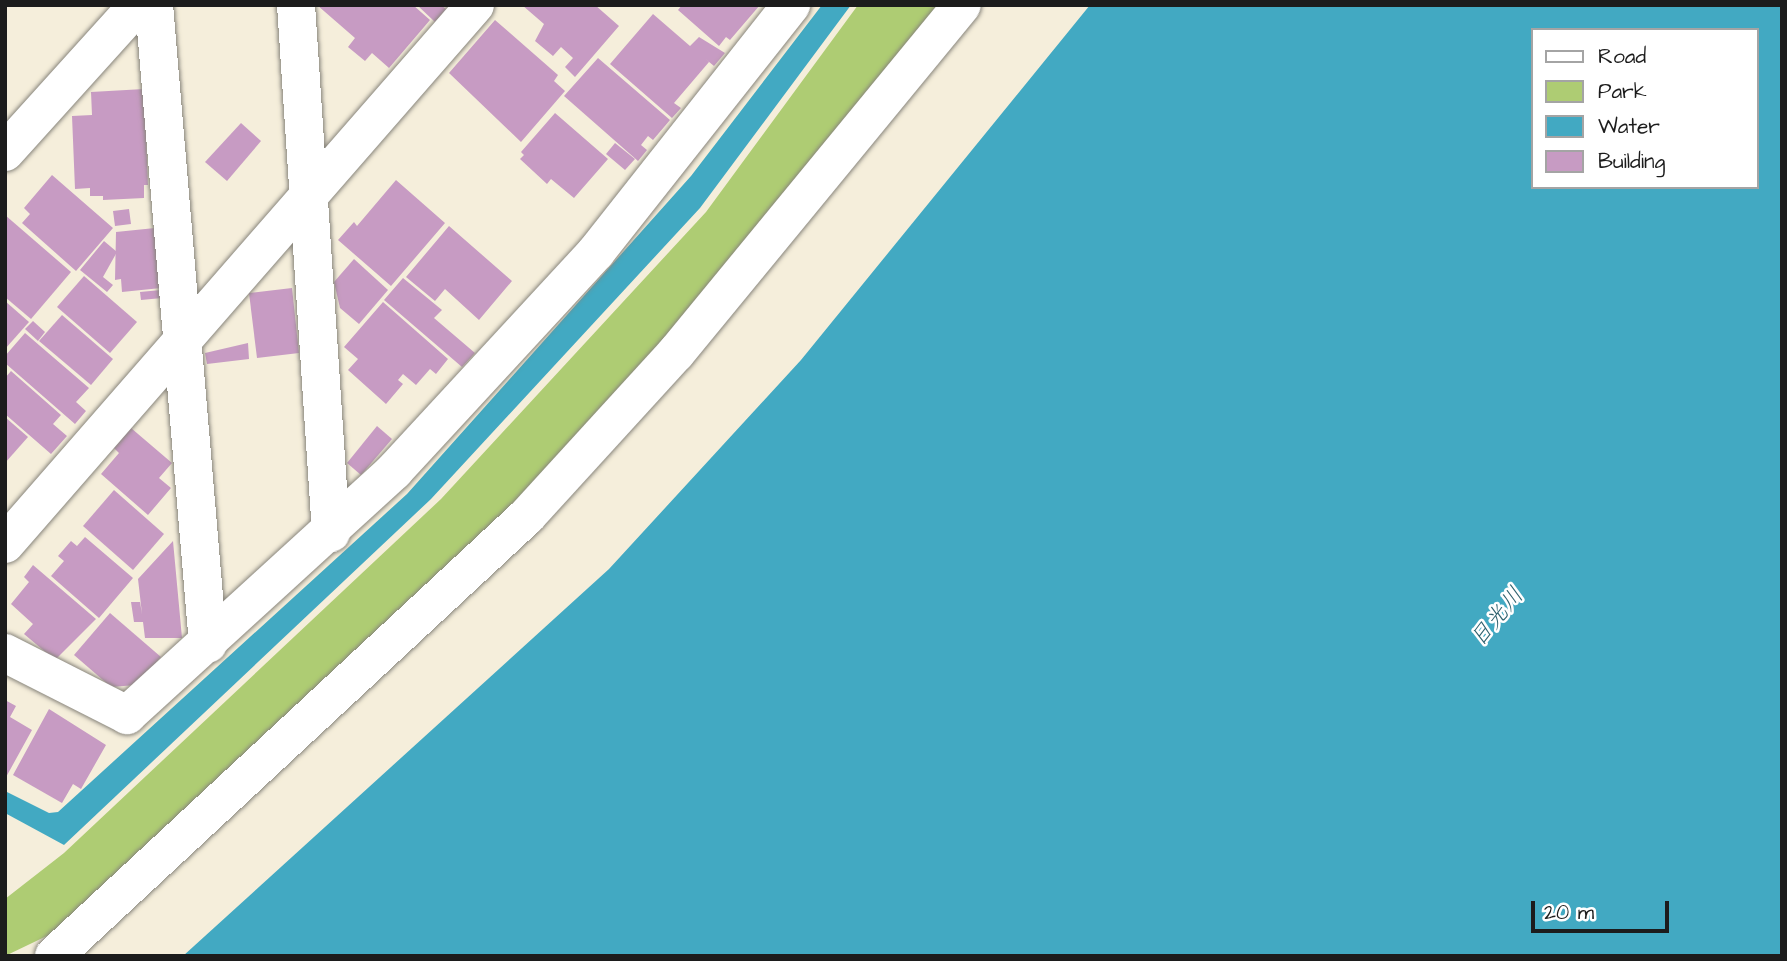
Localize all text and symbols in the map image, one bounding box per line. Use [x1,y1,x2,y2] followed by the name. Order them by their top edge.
[1532,28,1759,189] legend
[1598,42,1646,71] text: Road
[1598,77,1647,106] text: Park
[1598,112,1660,141] text: Water
[1598,147,1665,176] text: Building
[1464,582,1530,652] water label: 日光川
[1535,888,1673,932] scale bar
[1544,898,1594,927] text: 20 m

